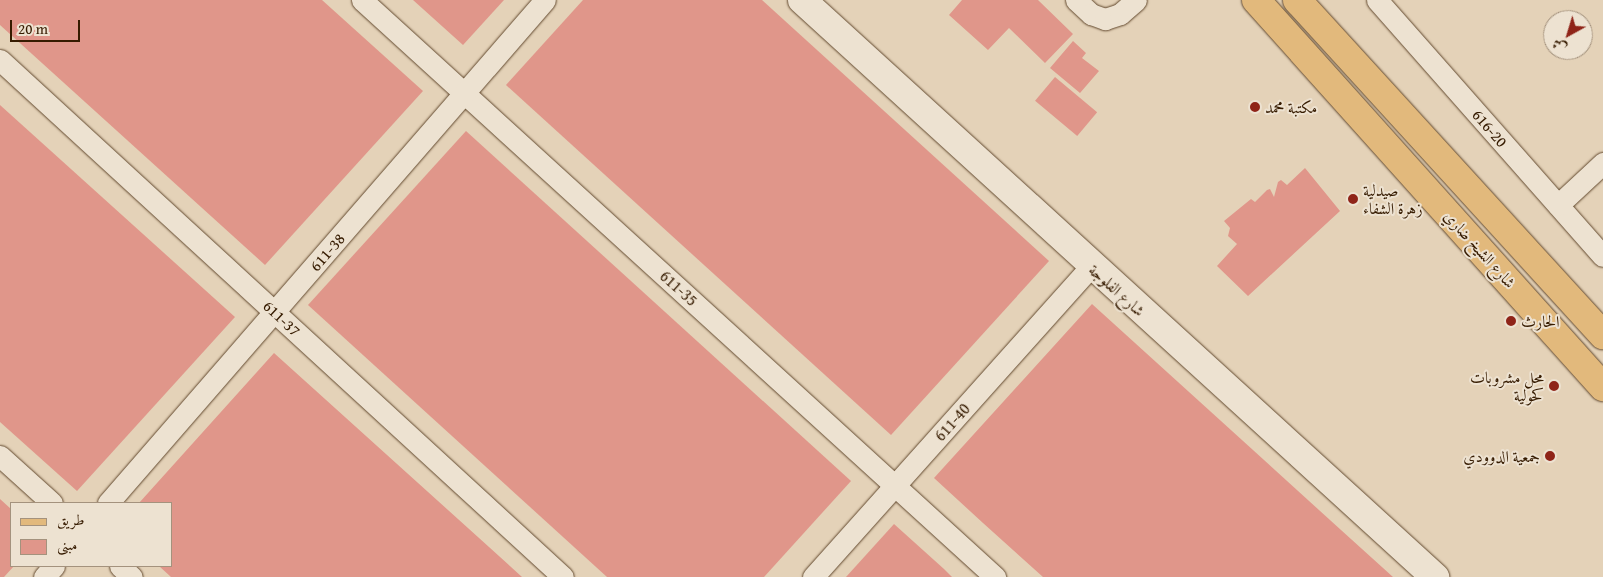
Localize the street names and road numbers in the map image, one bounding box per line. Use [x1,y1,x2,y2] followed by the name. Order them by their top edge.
[1468,105,1512,151] street label: 616-20
[1440,206,1520,292] street label: شارع الشيخ ضاري
[305,229,349,275] street label: 611-38
[1085,260,1149,320] street label: شارع الفلوجة
[656,266,702,310] street label: 611-35
[259,296,305,340] street label: 611-37
[930,399,974,445] street label: 611-40

